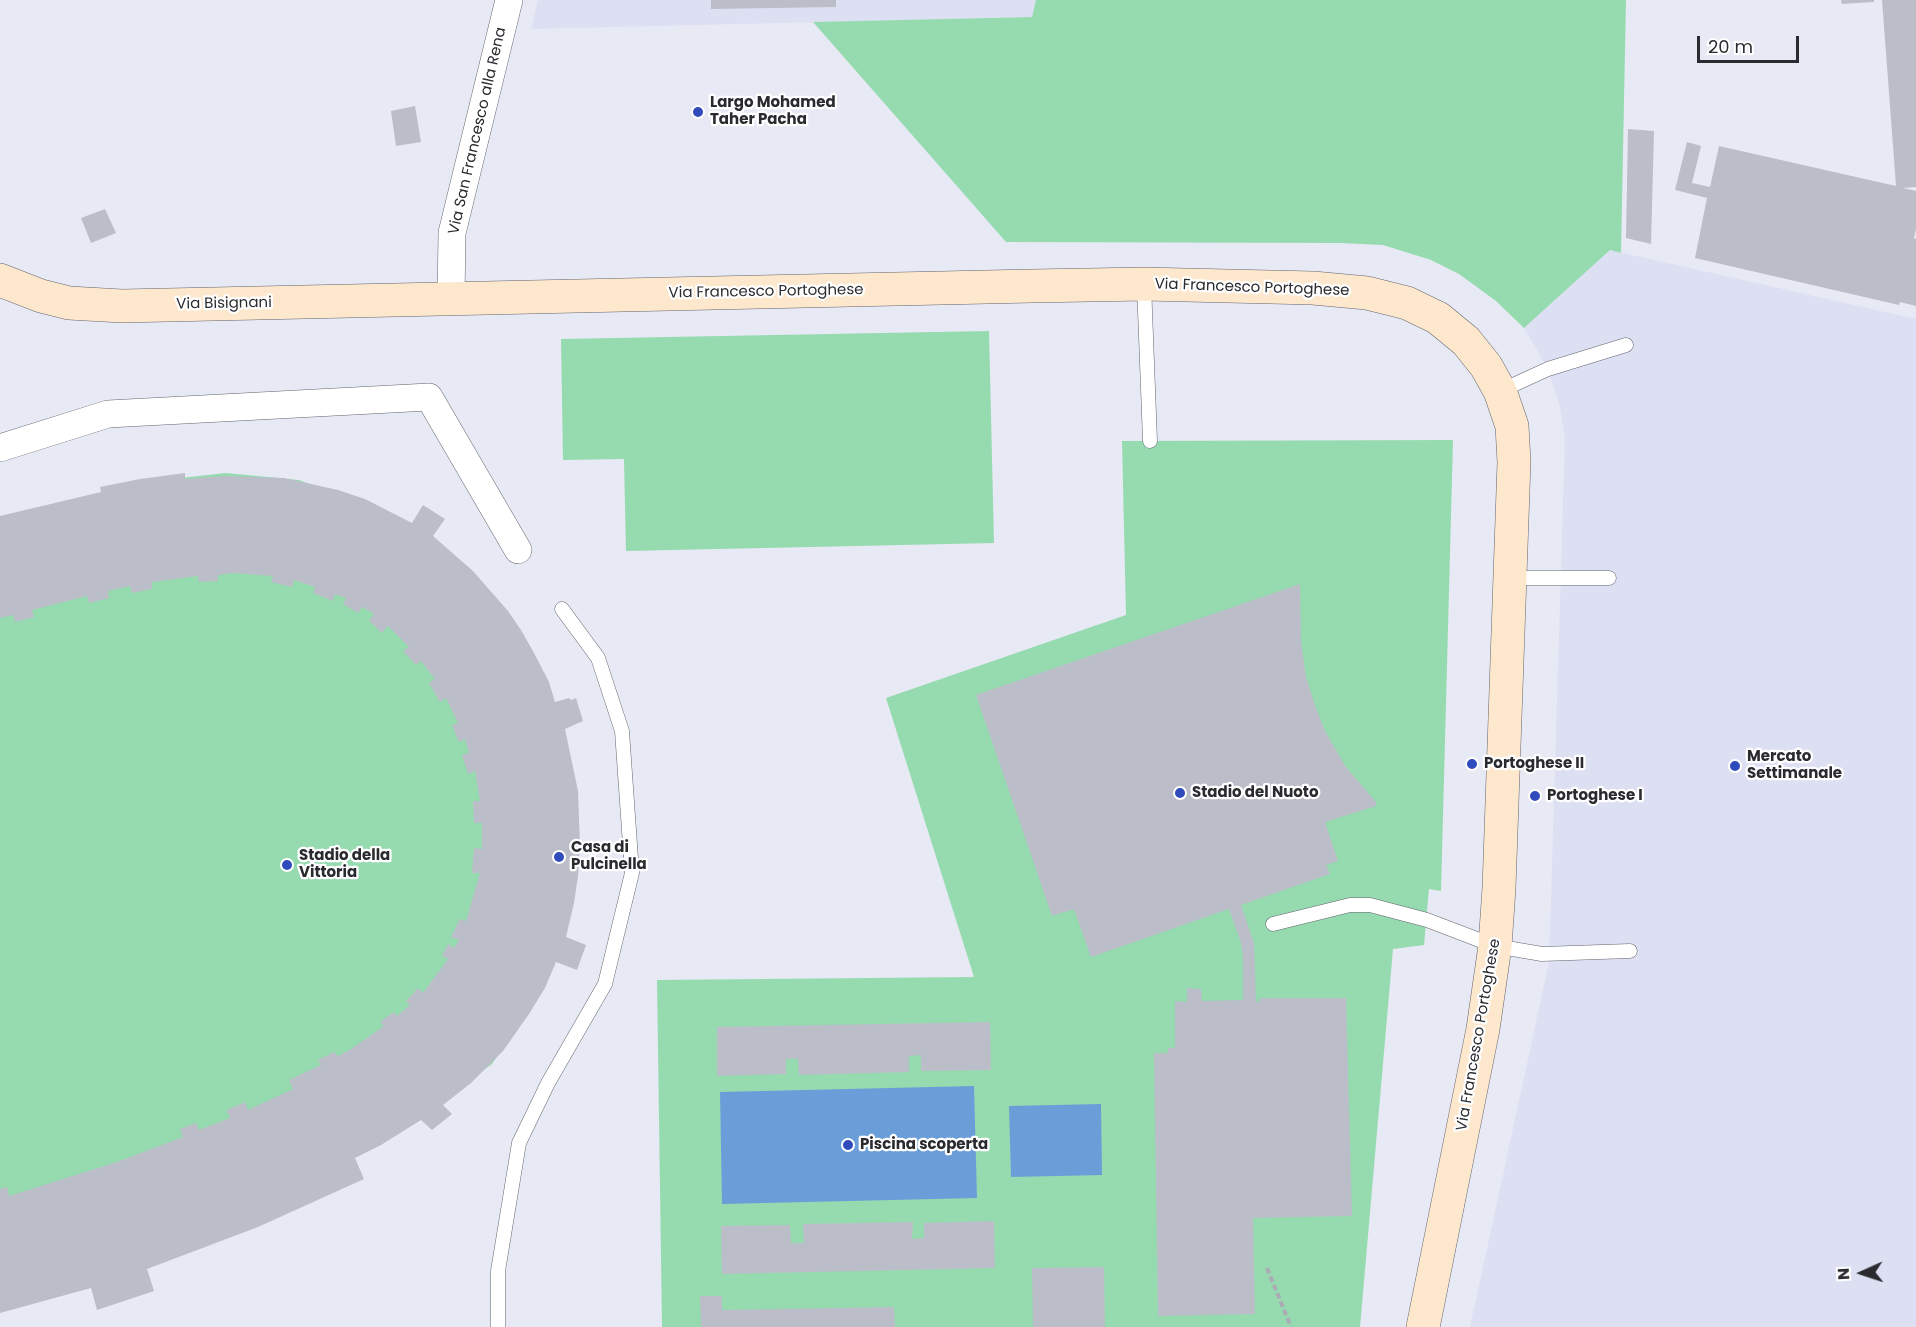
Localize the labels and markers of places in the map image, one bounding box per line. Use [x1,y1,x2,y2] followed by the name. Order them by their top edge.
[710,94,836,129] place label: Largo Mohamed Taher Pacha
[691,105,705,119] marker: Largo Mohamed Taher Pacha
[1747,748,1842,783] place label: Mercato Settimanale
[1484,755,1584,773] place label: Portoghese II
[1465,757,1479,771] marker: Portoghese II
[1728,759,1742,773] marker: Mercato Settimanale
[1192,784,1318,802] place label: Stadio del Nuoto
[1173,786,1187,800] marker: Stadio del Nuoto
[1547,787,1643,805] place label: Portoghese I
[1528,789,1542,803] marker: Portoghese I
[571,839,647,874] place label: Casa di Pulcinella
[299,847,390,882] place label: Stadio della Vittoria
[552,850,566,864] marker: Casa di Pulcinella
[280,858,294,872] marker: Stadio della Vittoria
[860,1136,988,1154] place label: Piscina scoperta
[841,1138,855,1152] marker: Piscina scoperta

